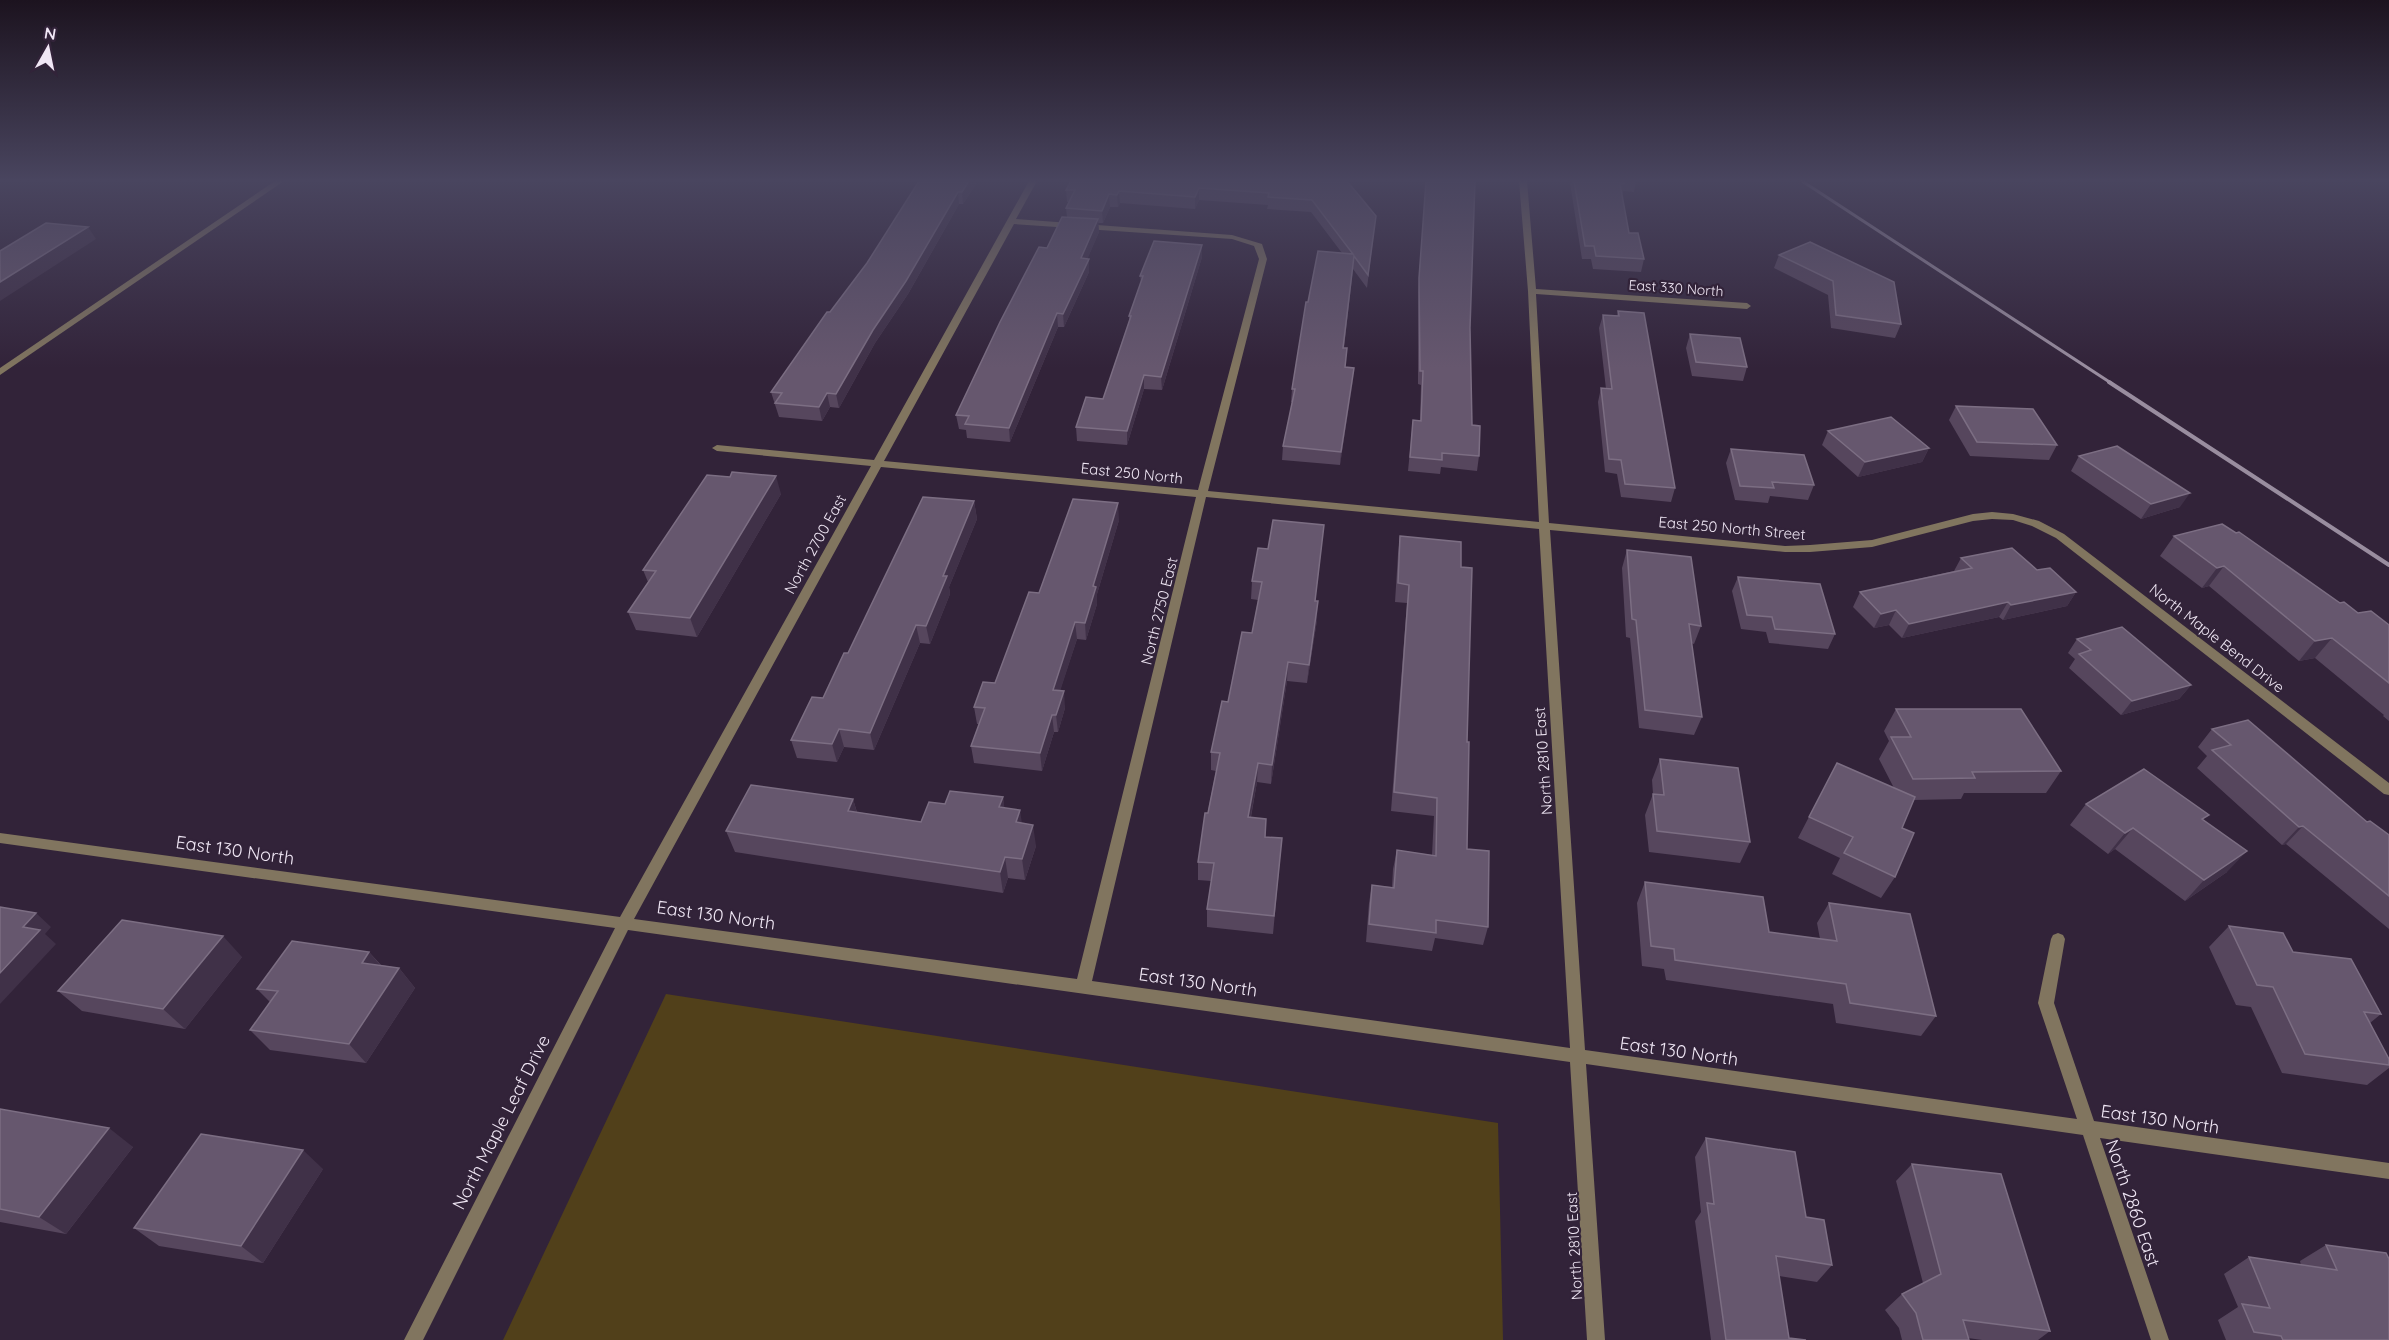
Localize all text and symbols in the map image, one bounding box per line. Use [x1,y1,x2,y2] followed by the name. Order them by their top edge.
[18,18,78,78] north arrow
[43,22,58,44] text: N
[1628,276,1724,300] street label: East 330 North
[1080,458,1184,488] street label: East 250 North
[780,491,850,597] street label: North 2700 East
[1658,512,1806,544] street label: East 250 North Street
[1136,555,1182,667] street label: North 2750 East
[2146,579,2288,697] street label: North Maple Bend Drive
[1530,706,1556,816] street label: North 2810 East
[174,830,296,870] street label: East 130 North
[655,895,777,935] street label: East 130 North
[1137,962,1259,1002] street label: East 130 North
[447,1031,555,1213] street label: North Maple Leaf Drive
[1618,1031,1740,1071] street label: East 130 North
[2099,1099,2221,1139] street label: East 130 North
[2101,1136,2165,1270] street label: North 2860 East
[1562,1191,1586,1301] street label: North 2810 East

